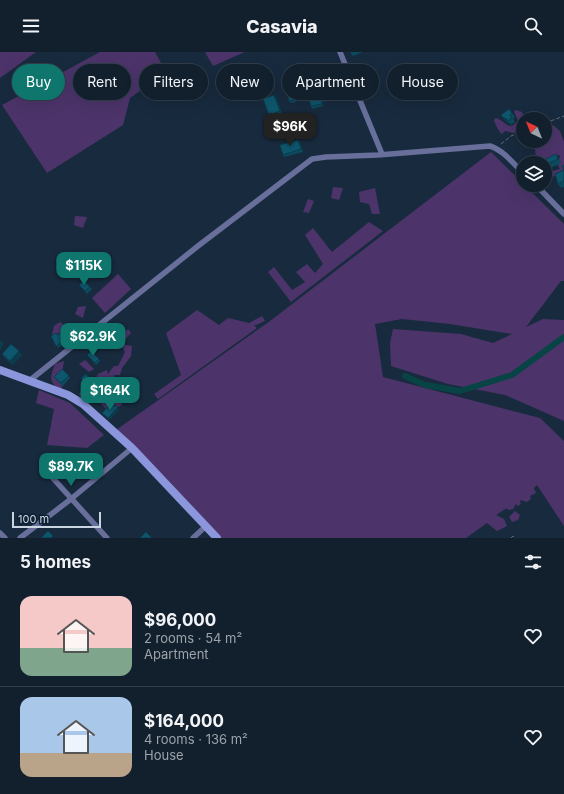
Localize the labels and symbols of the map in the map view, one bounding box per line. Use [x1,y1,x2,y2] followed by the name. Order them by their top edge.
[516,112,552,148] north arrow
[266,113,314,147] pin: $96K
[56,252,112,286] pin: $115K
[60,323,126,357] pin: $62.9K
[82,377,138,411] pin: $164K
[38,453,104,487] pin: $89.7K
[12,510,101,529] scale bar

